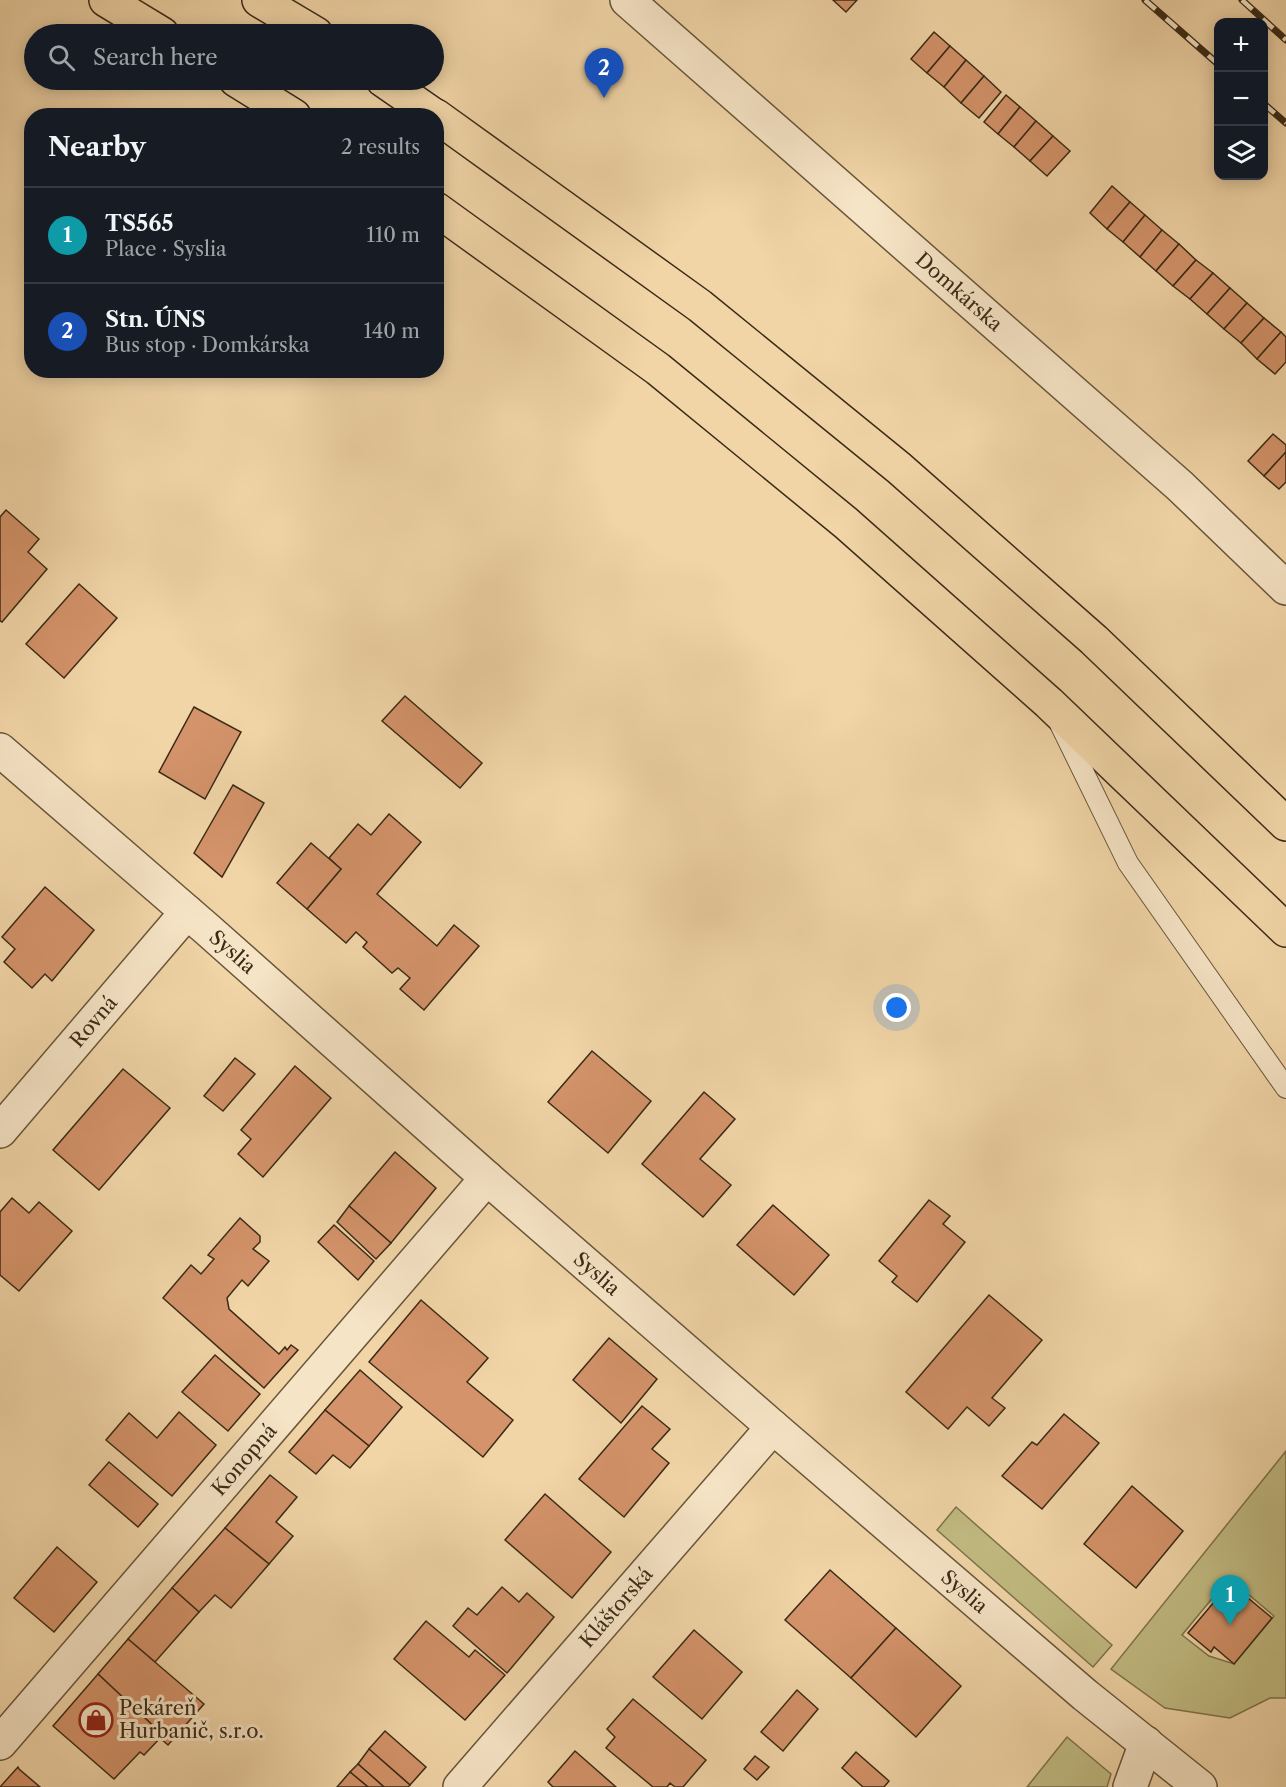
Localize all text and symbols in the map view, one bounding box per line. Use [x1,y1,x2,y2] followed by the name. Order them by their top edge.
[1214,18,1268,180] map controls
[1214,18,1268,72] button: +
[24,24,444,90] search box
[45,41,78,74] icon: search
[93,44,218,71] text: Search here
[584,48,624,98] pin: 2
[1214,72,1268,126] button: −
[1214,126,1268,180] button: layers
[48,131,146,163] text: Nearby
[341,135,420,159] text: 2 results
[105,210,173,237] text: TS565
[63,223,72,247] text: 1
[367,223,420,247] text: 110 m
[105,237,227,261] text: Place · Syslia
[911,247,1008,337] street label: Domkárska
[105,306,206,333] text: Stn. ÚNS
[62,319,73,343] text: 2
[363,319,420,343] text: 140 m
[105,333,309,357] text: Bus stop · Domkárska
[204,925,261,979] street label: Syslia
[65,991,122,1052] street label: Rovná
[882,993,911,1022] your location
[569,1247,625,1301] street label: Syslia
[207,1418,282,1501] street label: Konopná
[575,1562,658,1653] street label: Kláštorská
[936,1565,993,1618] street label: Syslia
[1210,1576,1250,1625] pin: 1
[119,1696,264,1743] place label: Pekáreň Hurbanič, s.r.o.
[78,1702,114,1738] shop icon: Pekáreň Hurbanič, s.r.o.

